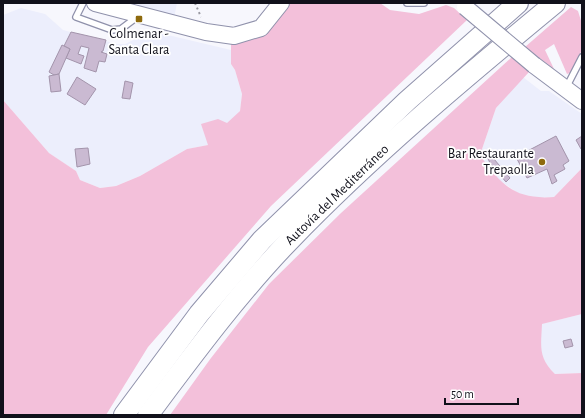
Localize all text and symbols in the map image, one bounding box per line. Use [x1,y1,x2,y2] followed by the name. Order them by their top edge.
[134,14,144,24] marker: Colmenar - Santa Clara
[108,27,170,57] place label: Colmenar - Santa Clara
[283,142,392,248] street label: Autovía del Mediterráneo
[448,147,535,177] place label: Bar Restaurante Trepaolla
[537,157,547,167] marker: Bar Restaurante Trepaolla
[445,380,518,406] scale bar
[451,388,474,400] text: 50 m

